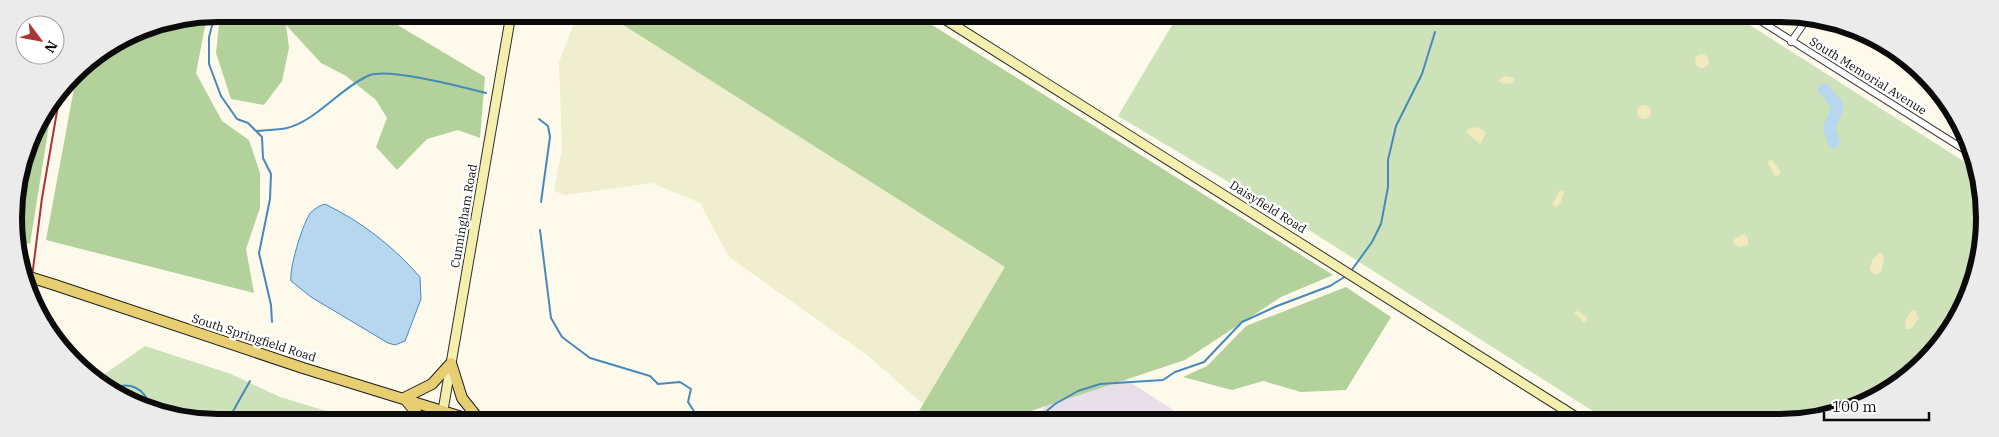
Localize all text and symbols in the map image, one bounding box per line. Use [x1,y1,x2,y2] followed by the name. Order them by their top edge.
[15,15,65,65] north arrow
[1807,33,1930,118] street label: South Memorial Avenue
[40,37,62,56] text: N
[447,163,480,269] street label: Cunningham Road
[1227,177,1309,236] street label: Daisyfield Road
[190,310,318,365] street label: South Springfield Road
[1824,390,1929,422] scale bar
[1832,397,1877,416] text: 100 m

